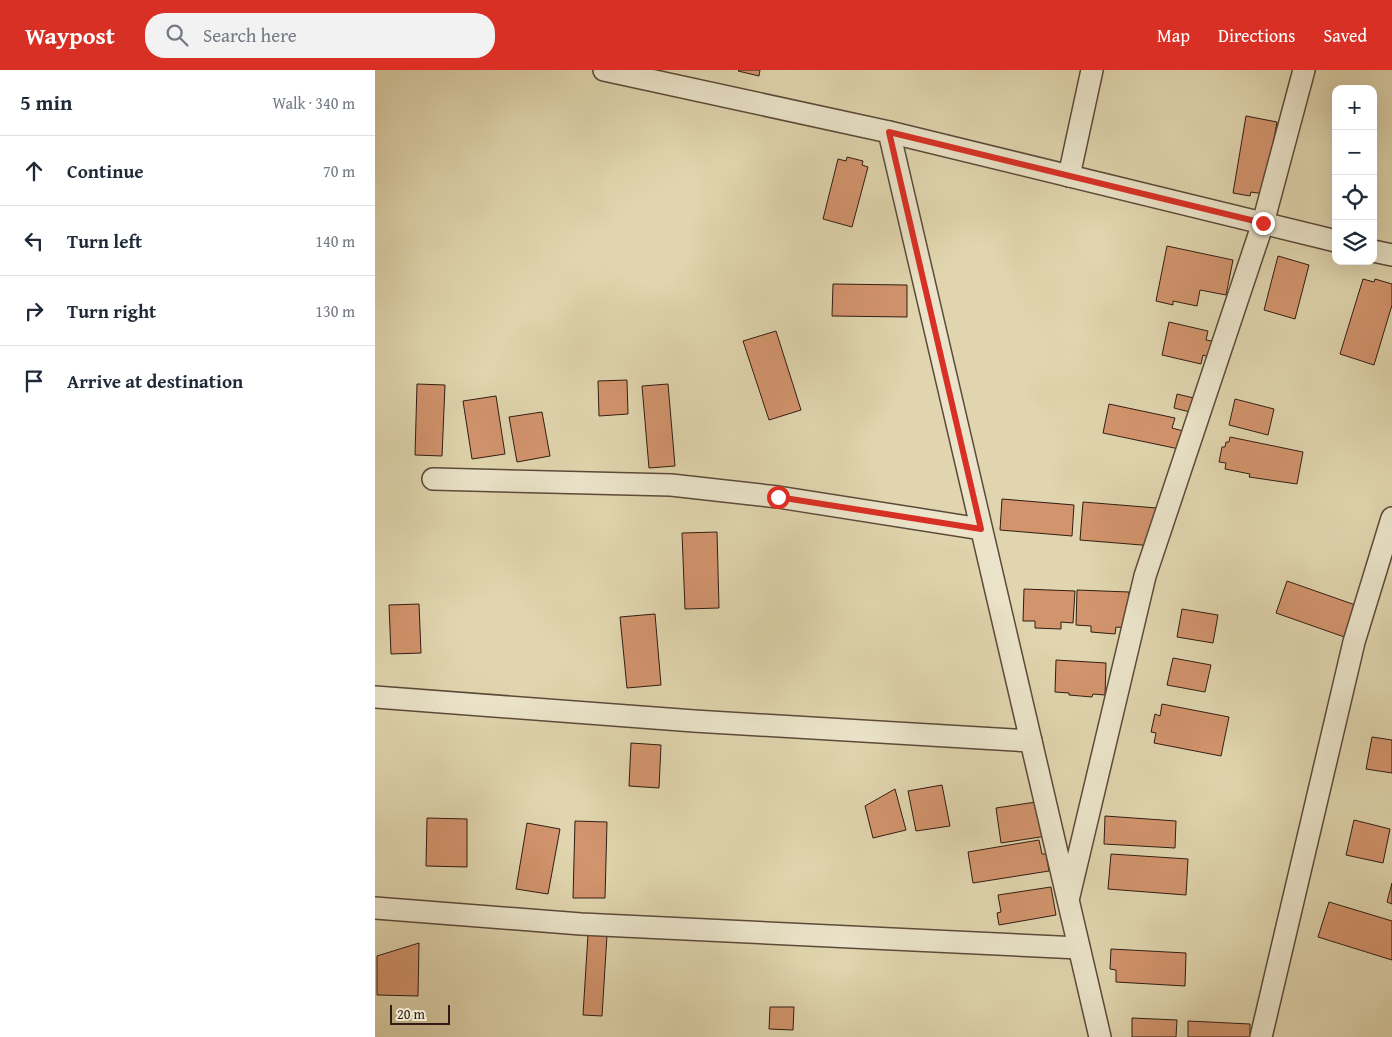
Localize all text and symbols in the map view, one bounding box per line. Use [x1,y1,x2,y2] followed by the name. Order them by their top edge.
[145,13,495,58] search box
[25,18,115,53] text: Waypost
[163,21,191,49] icon: search
[203,21,297,49] text: Search here
[1157,22,1190,49] text: Map
[1218,22,1295,49] text: Directions
[1323,22,1367,49] text: Saved
[1332,85,1377,265] map controls
[1332,85,1377,130] button: +
[20,87,72,118] text: 5 min
[272,91,355,115] text: Walk · 340 m
[1332,130,1377,175] button: −
[20,157,48,185] icon: ahead
[67,157,144,185] text: Continue
[323,159,355,183] text: 70 m
[1332,175,1377,220] button: locate
[1252,212,1275,235] route end
[1332,220,1377,265] button: layers
[20,227,48,255] icon: left
[67,227,142,255] text: Turn left
[315,229,355,253] text: 140 m
[20,297,48,325] icon: right
[67,297,156,325] text: Turn right
[315,299,355,323] text: 130 m
[20,367,48,395] icon: arrive
[67,367,243,395] text: Arrive at destination
[767,486,790,509] route start
[390,1002,450,1025] scale bar
[397,1004,425,1024] text: 20 m

